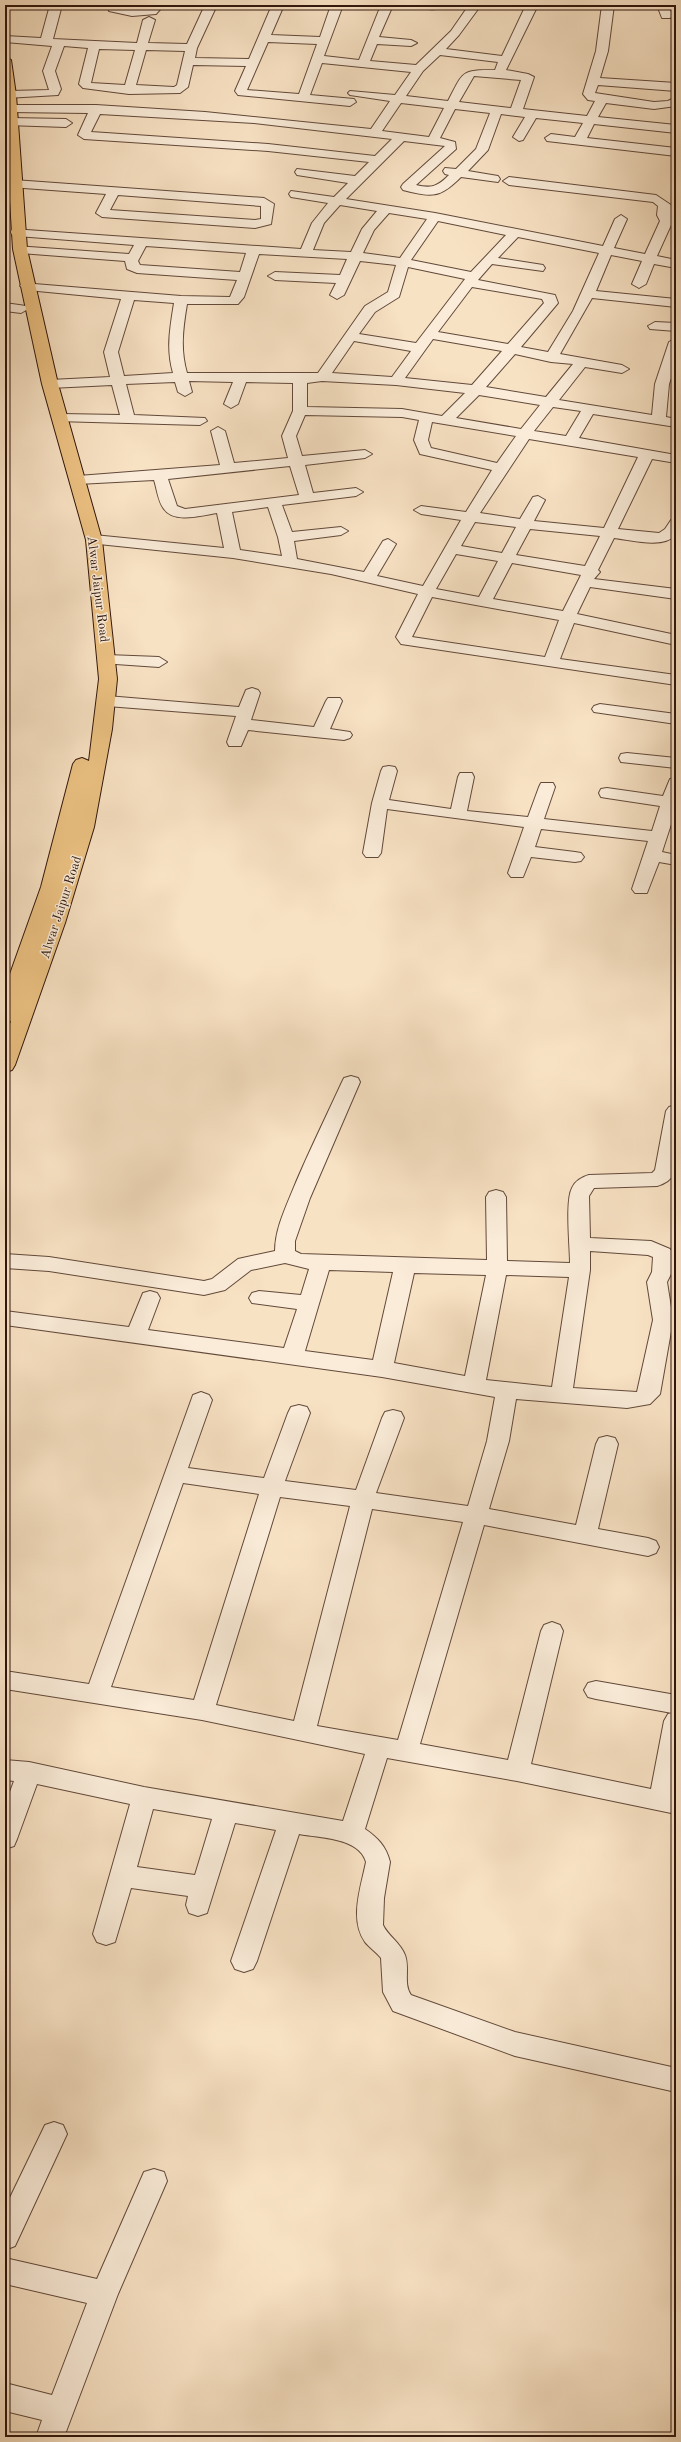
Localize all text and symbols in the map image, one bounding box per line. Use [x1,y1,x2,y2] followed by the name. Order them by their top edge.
[85,535,111,643] street label: Alwar Jaipur Road
[39,854,84,960] street label: Alwar Jaipur Road

